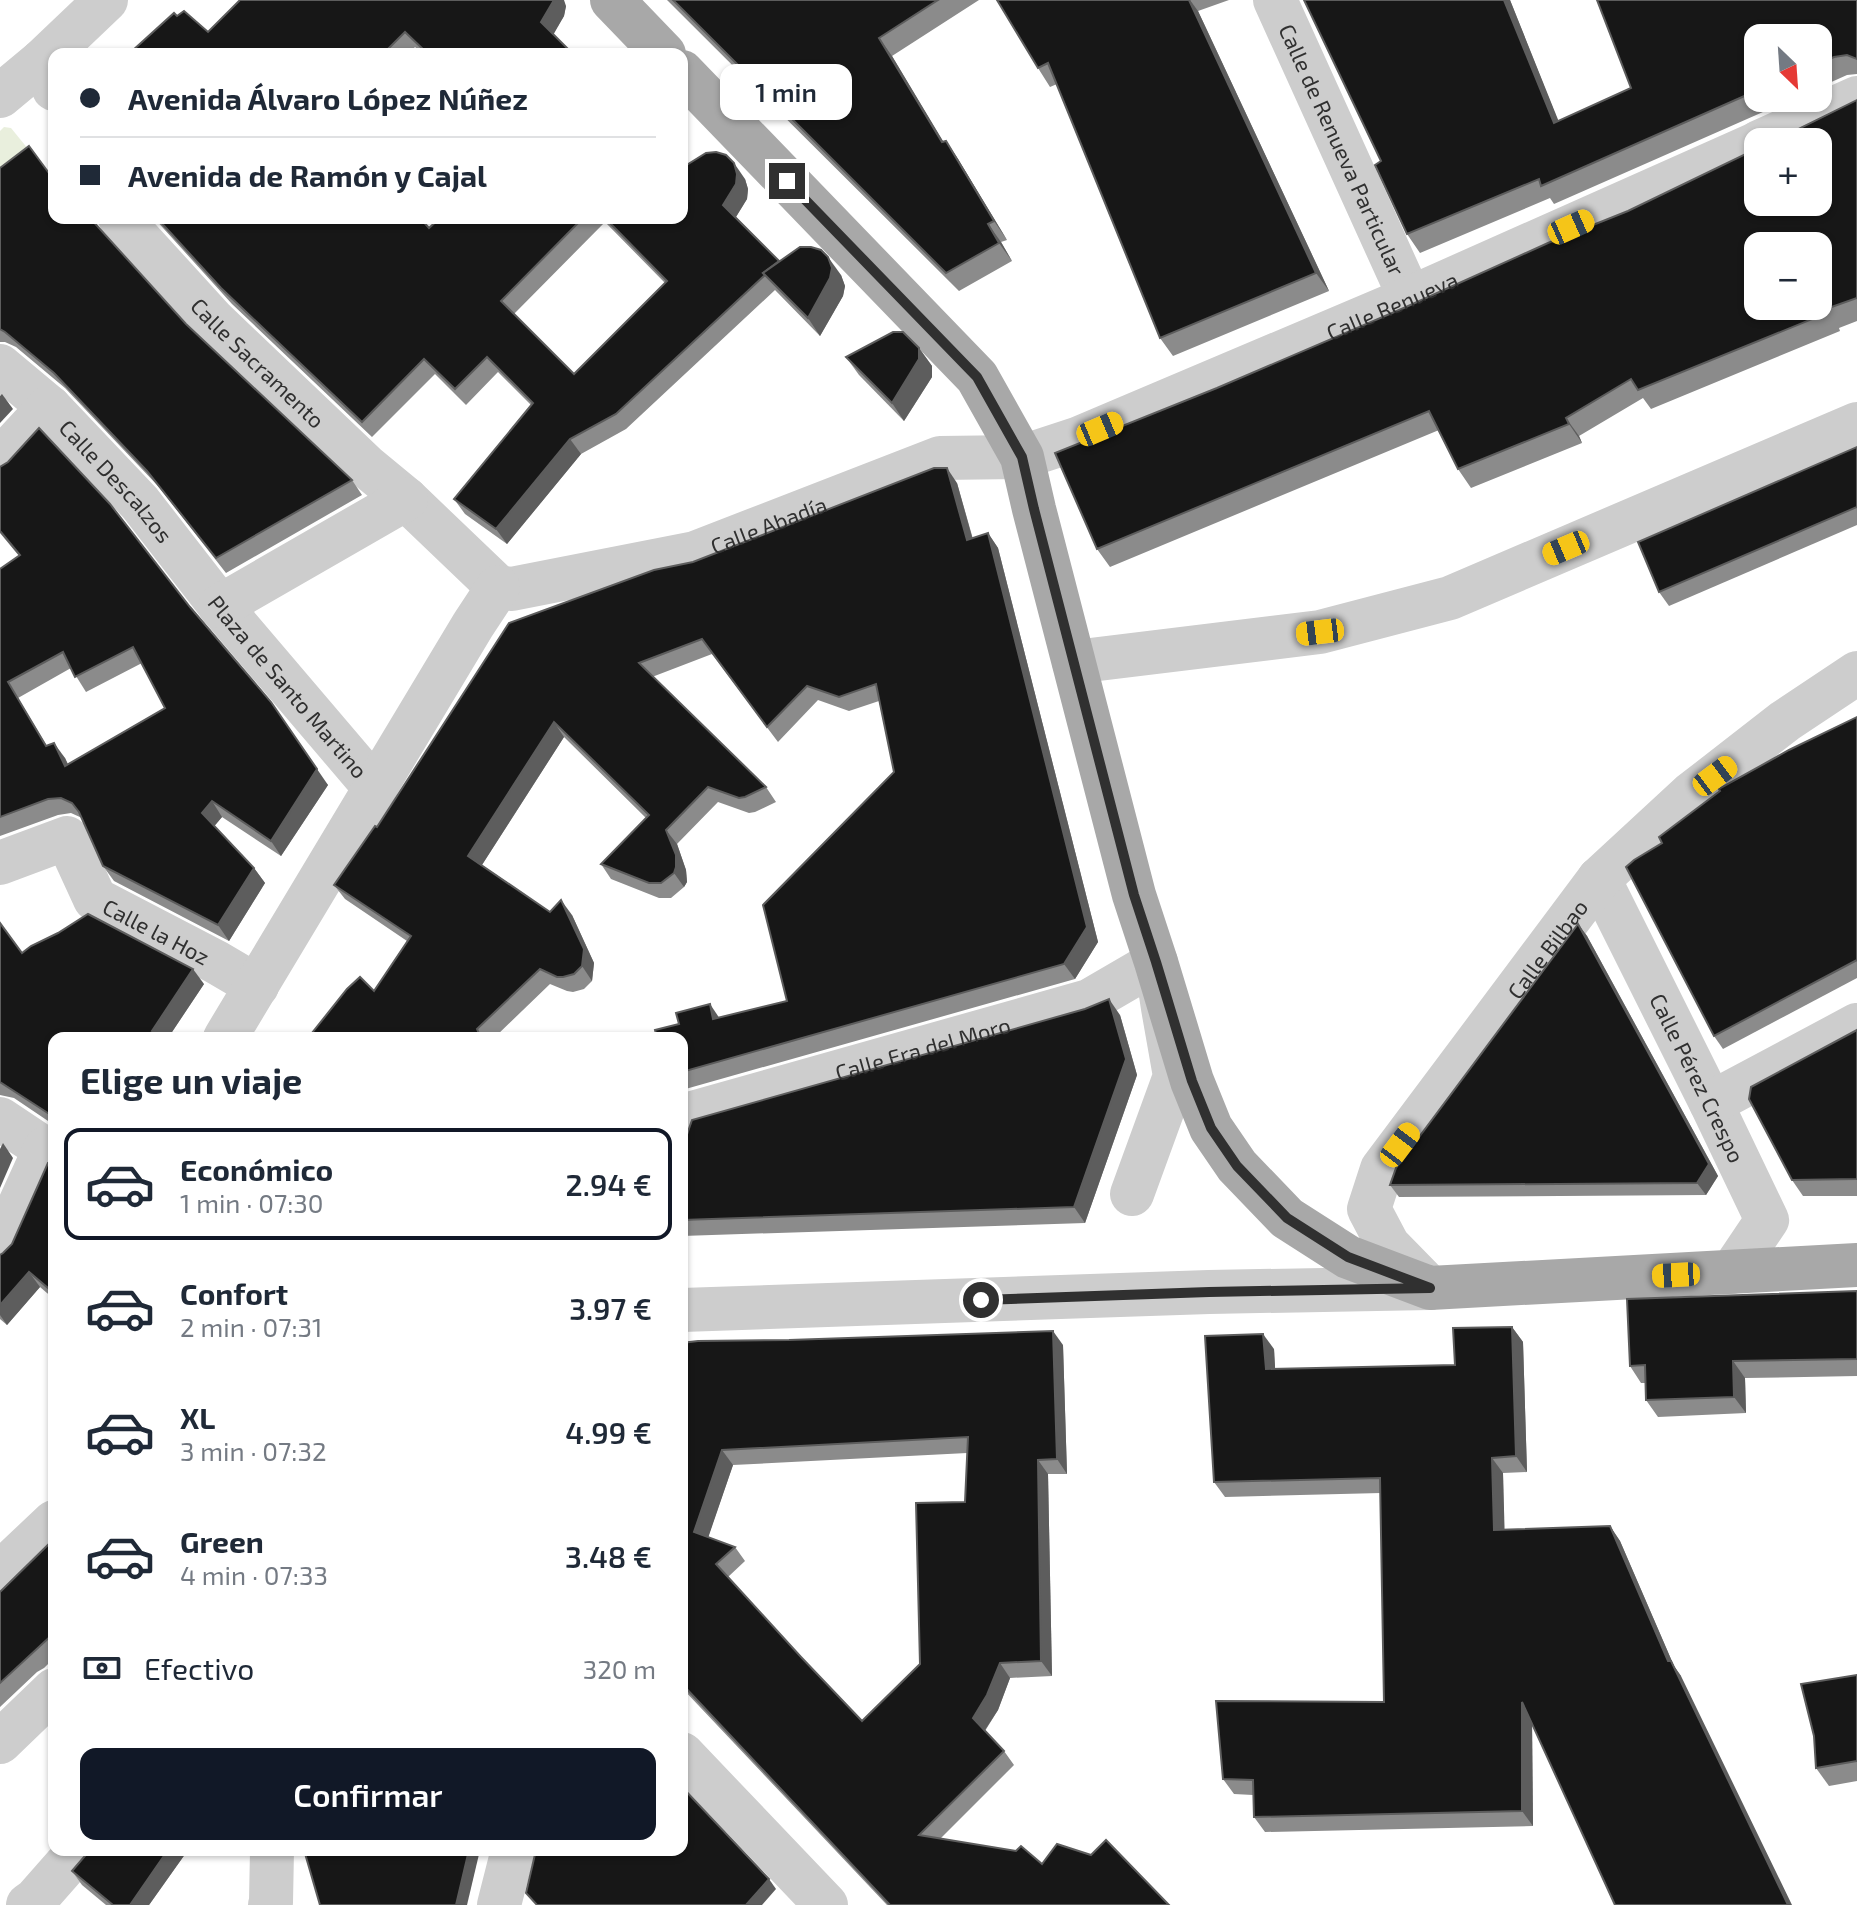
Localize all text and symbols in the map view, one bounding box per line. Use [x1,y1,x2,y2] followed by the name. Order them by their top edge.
[1274,20,1411,279] street label: Calle de Renueva Particular
[1744,24,1832,112] north arrow
[1744,24,1832,320] map controls
[721,65,853,121] callout: 1 min
[755,76,817,107] text: 1 min
[128,80,528,116] text: Avenida Álvaro López Núñez
[1744,128,1832,216] button: +
[128,157,487,193] text: Avenida de Ramón y Cajal
[769,163,805,199] route end
[1544,206,1598,248] car
[1744,232,1832,320] button: −
[1322,266,1462,345] street label: Calle Renueva
[186,292,330,433] street label: Calle Sacramento
[1073,409,1127,449] car
[55,414,178,547] street label: Calle Descalzos
[707,490,830,559] street label: Calle Abadía
[1539,528,1593,568] car
[203,590,373,783] street label: Plaza de Santo Martino
[1295,617,1345,647] car
[1689,752,1741,800] car
[99,893,214,969] street label: Calle la Hoz
[1501,894,1592,1003] street label: Calle Bilbao
[1645,989,1750,1166] street label: Calle Pérez Crespo
[832,1011,1013,1085] street label: Calle Era del Moro
[80,1058,302,1101] text: Elige un viaje
[1376,1119,1424,1171] car
[84,1148,156,1220] icon: car
[180,1151,333,1187] text: Económico
[566,1166,652,1202] text: 2.94 €
[180,1187,323,1218] text: 1 min · 07:30
[1651,1262,1701,1288] car
[84,1272,156,1344] icon: car
[180,1275,288,1311] text: Confort
[963,1282,999,1318] route start
[569,1290,652,1326] text: 3.97 €
[180,1311,322,1342] text: 2 min · 07:31
[84,1396,156,1468] icon: car
[180,1399,215,1435] text: XL
[565,1414,652,1450] text: 4.99 €
[180,1435,327,1466] text: 3 min · 07:32
[84,1520,156,1592] icon: car
[180,1523,264,1559] text: Green
[565,1538,652,1574] text: 3.48 €
[180,1559,328,1590] text: 4 min · 07:33
[80,1646,124,1690] icon: cash
[144,1650,254,1686] text: Efectivo
[583,1653,656,1684] text: 320 m
[80,1748,656,1840] button: Confirmar

